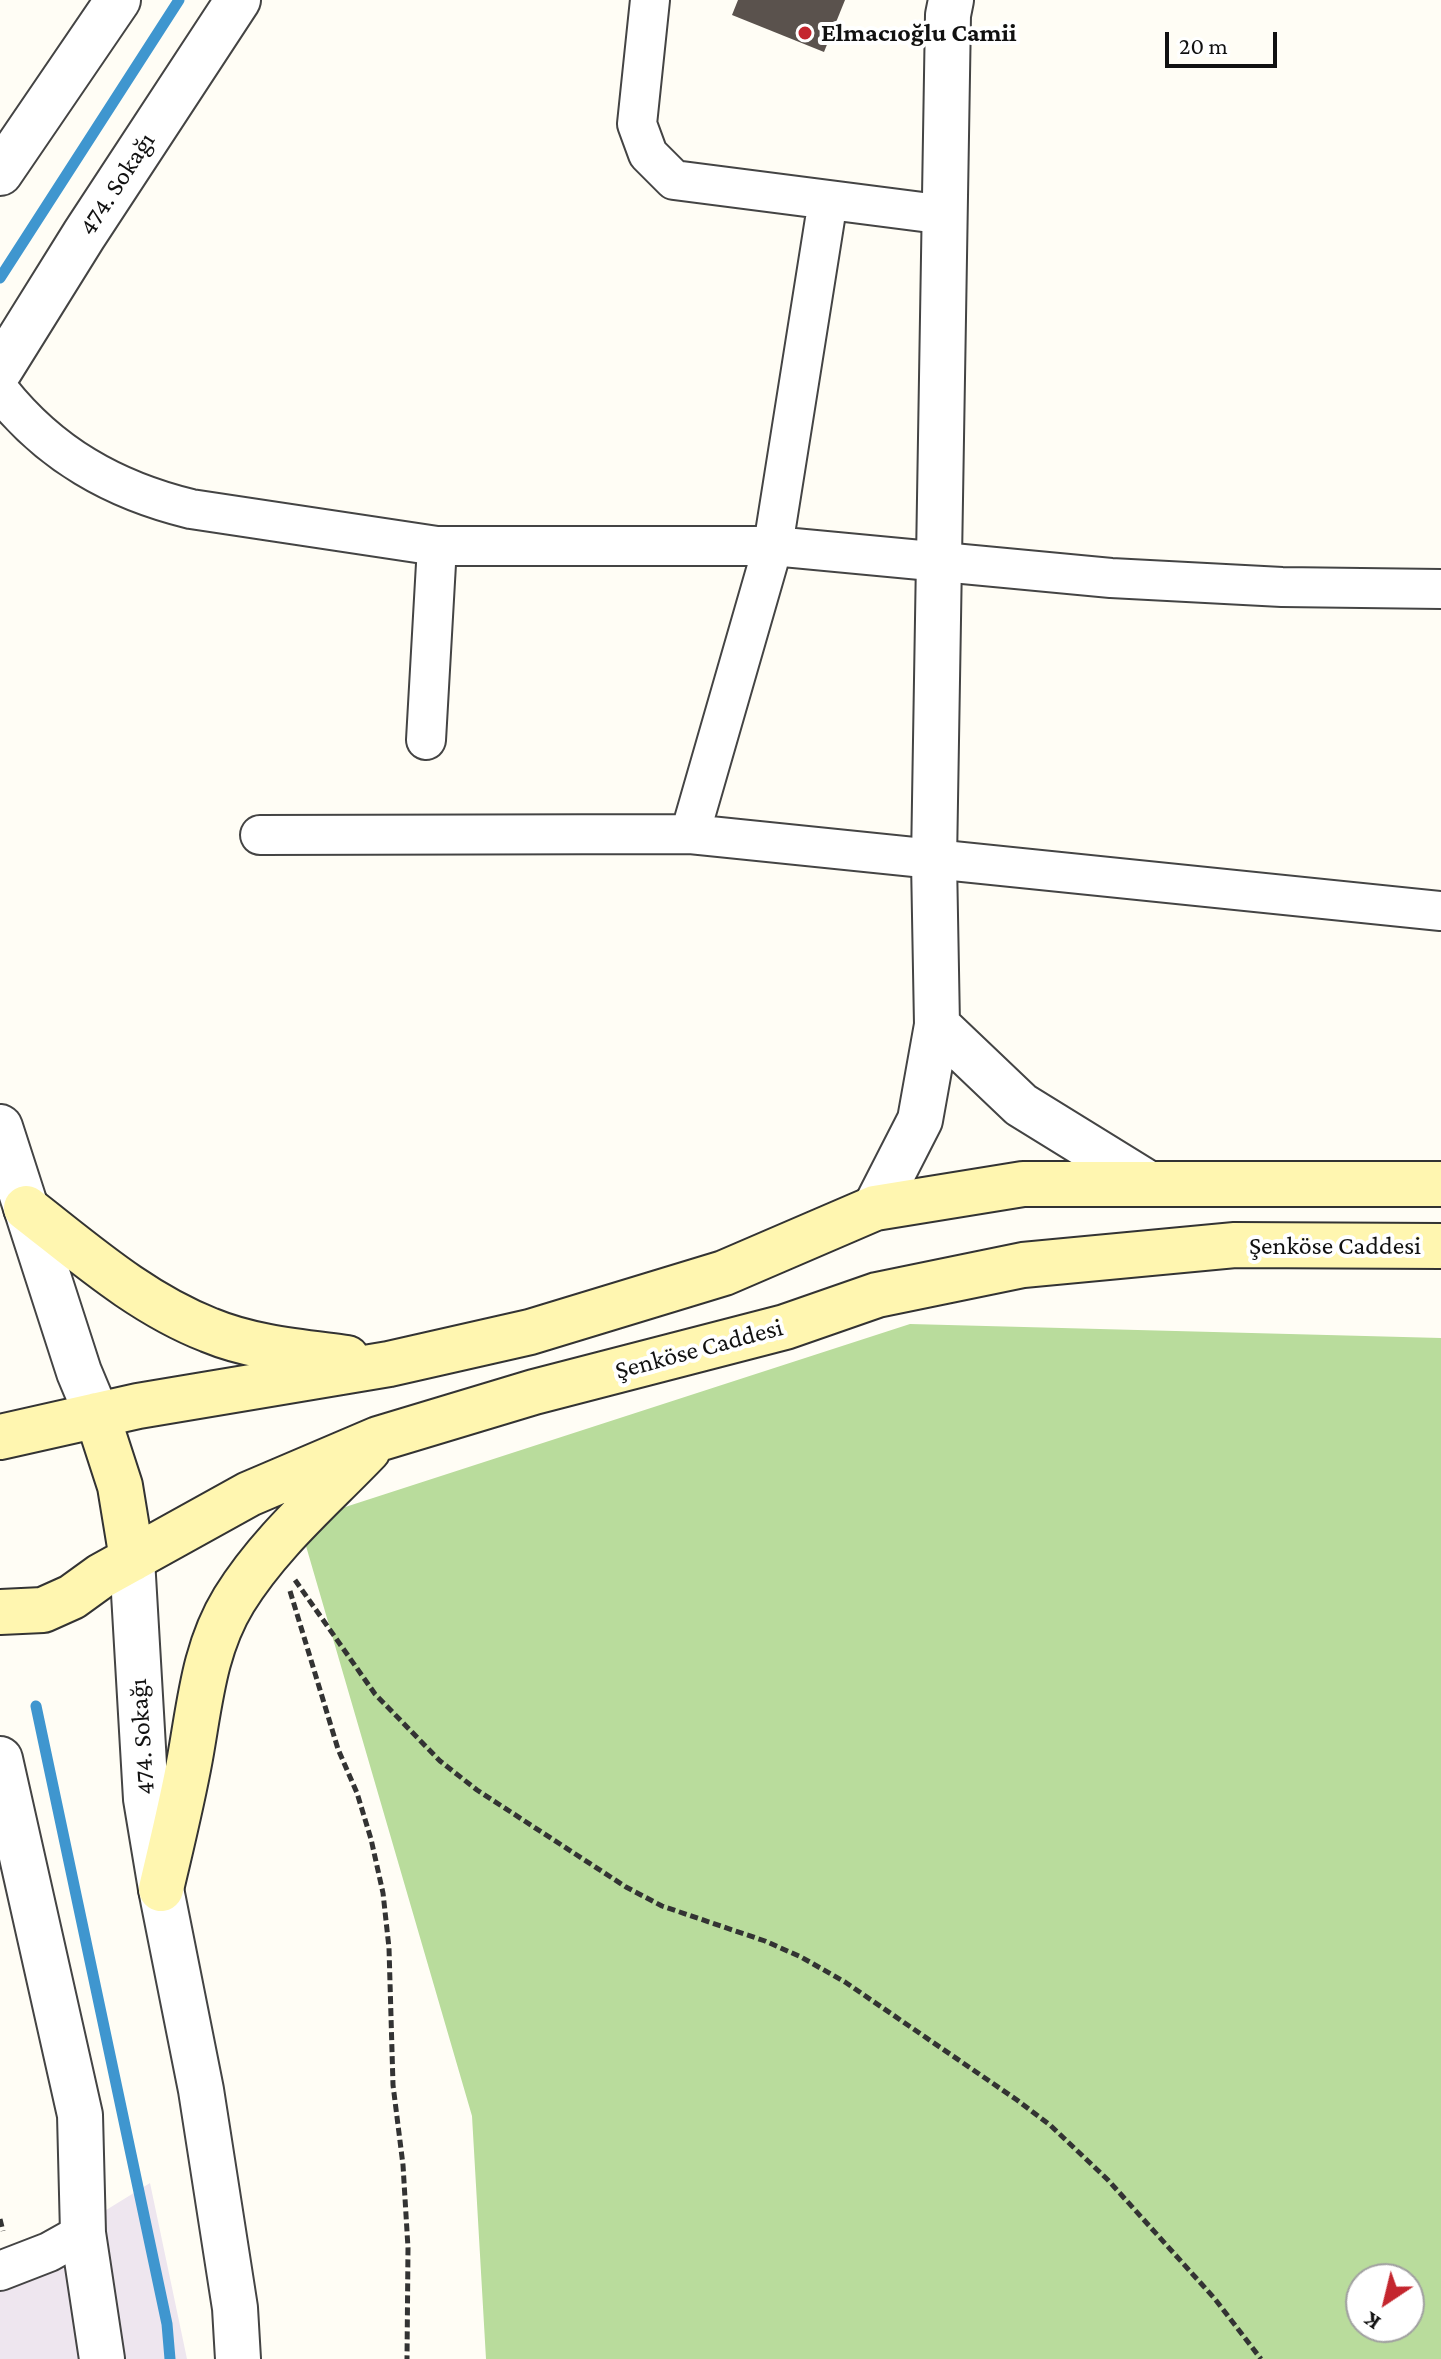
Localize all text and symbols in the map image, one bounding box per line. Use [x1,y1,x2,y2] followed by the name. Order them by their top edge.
[1169,16,1281,66] scale bar
[821,17,1017,49] place label: Elmacıoğlu Camii
[796,24,814,42] marker: Elmacıoğlu Camii
[1179,32,1228,59] text: 20 m
[72,127,162,241] street label: 474. Sokağı
[1249,1230,1421,1262] street label: Şenköse Caddesi
[612,1312,786,1386] street label: Şenköse Caddesi
[122,1678,162,1796] street label: 474. Sokağı
[1345,2263,1425,2343] north arrow
[1359,2307,1385,2336] text: K

